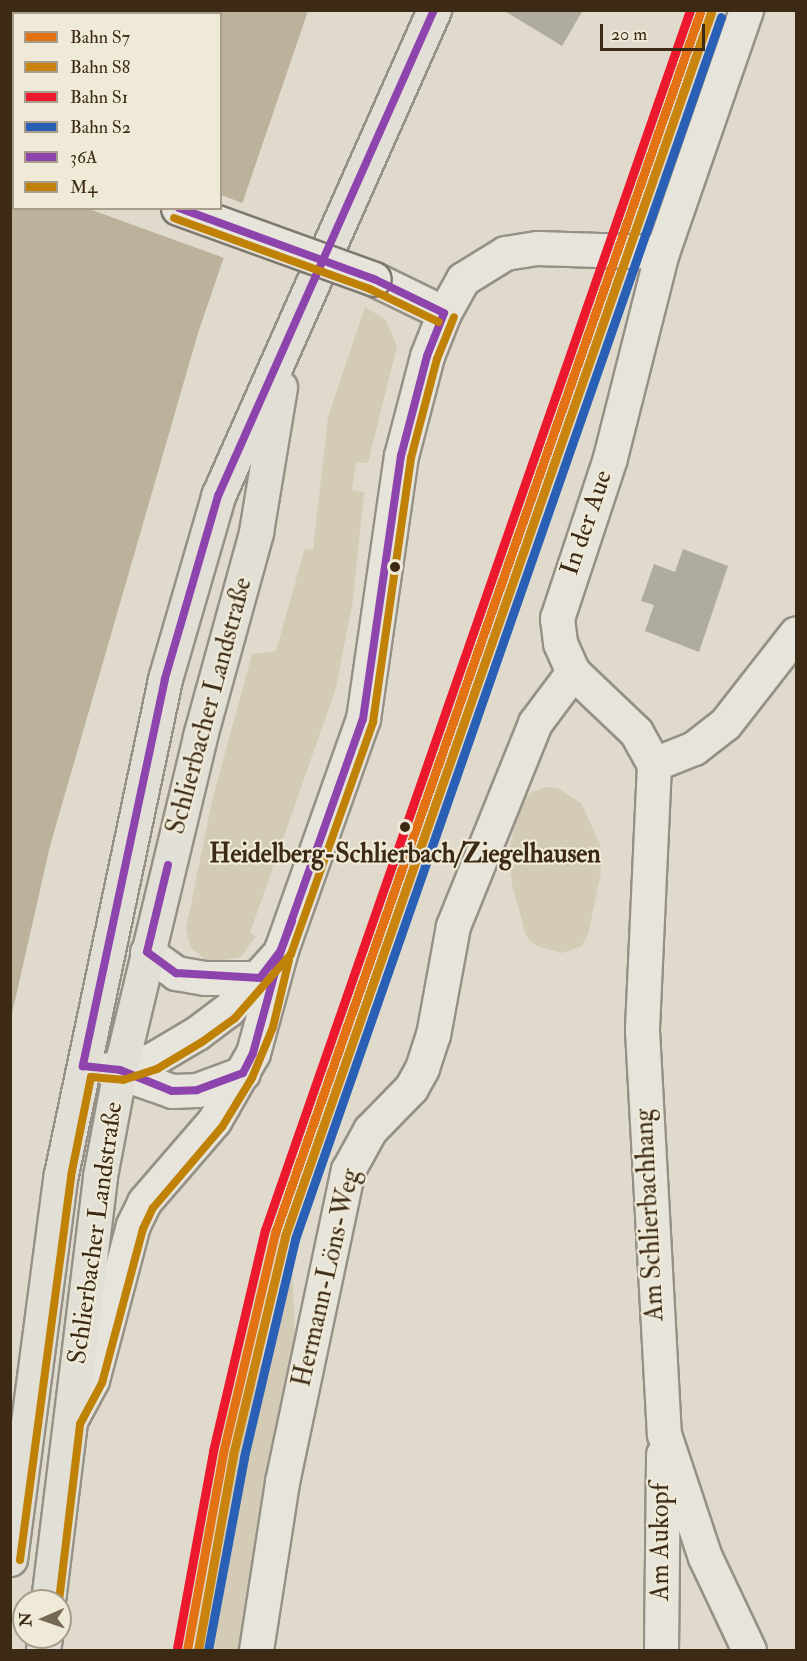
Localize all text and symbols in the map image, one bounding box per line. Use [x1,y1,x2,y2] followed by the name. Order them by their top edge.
[12,12,222,210] legend
[603,12,708,50] scale bar
[611,23,647,46] text: 20 m
[70,26,130,49] text: Bahn S7
[70,56,130,79] text: Bahn S8
[70,86,128,109] text: Bahn S1
[70,116,131,139] text: Bahn S2
[70,146,97,169] text: 36A
[70,176,97,199] text: M4
[555,466,619,580] street label: In der Aue
[389,561,401,573] unlabelled marker
[161,574,259,838] street label: Schlierbacher Landstraße
[395,817,415,837] marker: Heidelberg-Schlierbach/Ziegelhausen
[209,839,601,871] place label: Heidelberg-Schlierbach/Ziegelhausen
[62,1100,130,1366] street label: Schlierbacher Landstraße
[629,1108,671,1322] street label: Am Schlierbachhang
[287,1166,367,1390] street label: Hermann-Löns-Weg
[645,1483,677,1601] street label: Am Aukopf
[12,1589,72,1649] north arrow
[16,1612,36,1627] text: N

